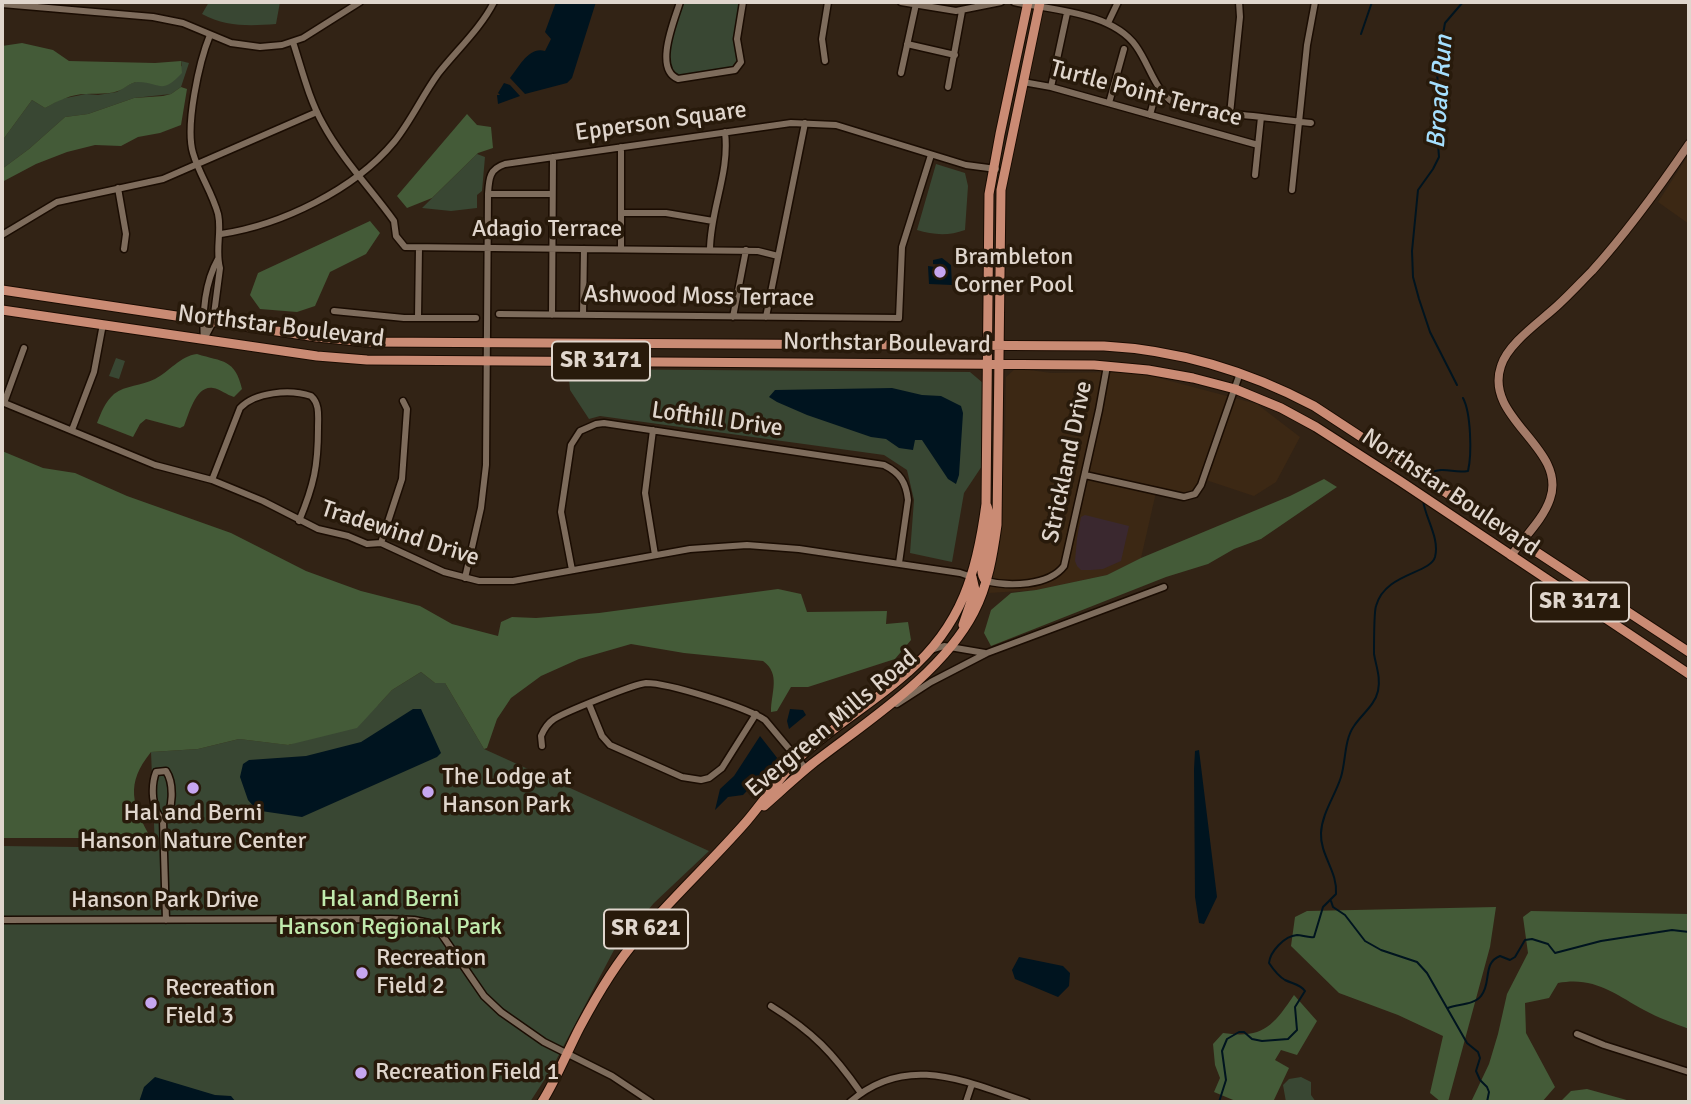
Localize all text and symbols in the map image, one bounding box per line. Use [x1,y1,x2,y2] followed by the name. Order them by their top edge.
[1421,34,1461,150] water label: Broad Run
[1047,54,1245,134] street label: Turtle Point Terrace
[573,96,749,148] street label: Epperson Square
[472,216,622,244] street label: Adagio Terrace
[954,244,1074,300] place label: Brambleton Corner Pool
[932,264,948,280] marker: Brambleton Corner Pool
[583,281,815,313] street label: Ashwood Moss Terrace
[176,300,386,354] street label: Northstar Boulevard
[783,328,991,360] street label: Northstar Boulevard
[552,342,650,380] road number: SR 3171
[1037,379,1099,545] street label: Strickland Drive
[650,397,784,443] street label: Lofthill Drive
[1356,423,1544,563] street label: Northstar Boulevard
[317,495,483,573] street label: Tradewind Drive
[1531,582,1629,622] road number: SR 3171
[740,644,924,804] street label: Evergreen Mills Road
[442,764,572,820] place label: The Lodge at Hanson Park
[185,780,201,796] marker: Hal and Berni Hanson Nature Center
[420,784,436,800] marker: The Lodge at Hanson Park
[80,800,306,856] place label: Hal and Berni Hanson Nature Center
[278,886,502,942] park label: Hal and Berni Hanson Regional Park
[71,887,259,915] street label: Hanson Park Drive
[604,910,688,948] road number: SR 621
[376,945,486,1001] place label: Recreation Field 2
[354,965,370,981] marker: Recreation Field 2
[165,975,275,1031] place label: Recreation Field 3
[143,995,159,1011] marker: Recreation Field 3
[375,1059,560,1087] place label: Recreation Field 1
[353,1065,369,1081] marker: Recreation Field 1

